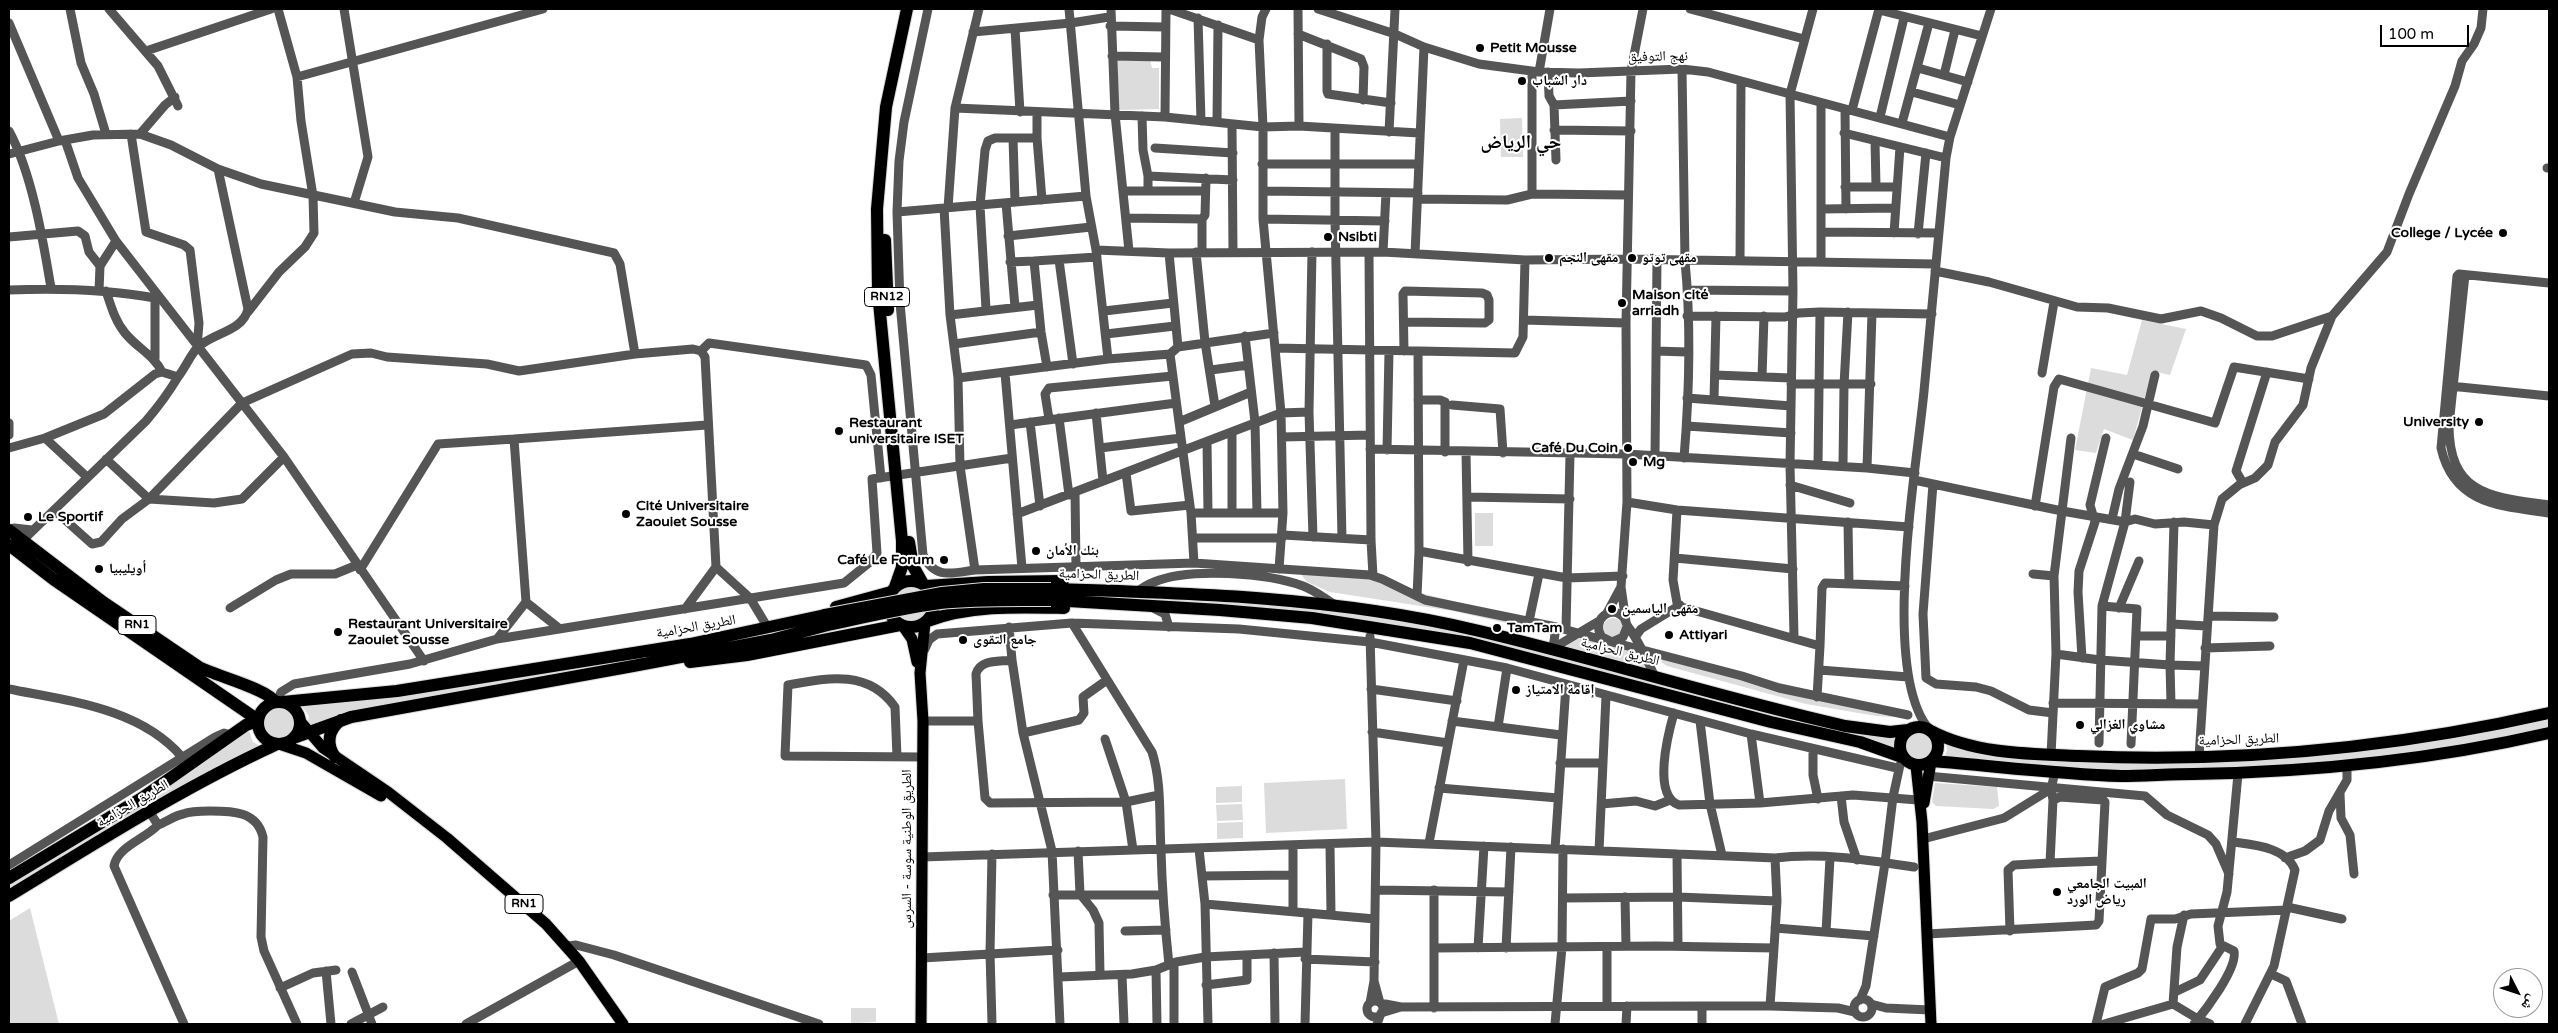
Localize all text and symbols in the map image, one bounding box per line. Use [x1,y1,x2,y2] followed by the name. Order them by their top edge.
[2383,15,2472,47] scale bar
[2388,25,2434,43] text: 100 m
[1490,40,1577,56] place label: Petit Mousse
[1474,42,1486,54] marker: Petit Mousse
[1628,48,1688,66] street label: نهج التوفيق
[1532,73,1587,89] place label: دار الشباب
[1516,75,1528,87] marker: دار الشباب
[1481,132,1561,154] district label: حي الرياض
[2391,225,2493,241] place label: College / Lycée
[2497,227,2509,239] marker: College / Lycée
[1338,229,1377,245] place label: Nsibti
[1322,231,1334,243] marker: Nsibti
[1559,250,1618,266] place label: مقهى النجم
[1642,250,1697,266] place label: مقهى توتو
[1543,252,1555,264] marker: مقهى النجم
[1626,252,1638,264] marker: مقهى توتو
[1632,287,1708,320] place label: Maison cité arriadh
[864,288,910,306] road number: RN12
[1616,297,1628,309] marker: Maison cité arriadh
[2403,414,2469,430] place label: University
[849,415,964,448] place label: Restaurant universitaire ISET
[2473,416,2485,428] marker: University
[833,425,845,437] marker: Restaurant universitaire ISET
[1531,440,1618,456] place label: Café Du Coin
[1622,442,1634,454] marker: Café Du Coin
[1643,454,1665,470] place label: Mg
[1627,456,1639,468] marker: Mg
[636,498,749,530] place label: Cité Universitaire Zaouiet Sousse
[620,508,632,520] marker: Cité Universitaire Zaouiet Sousse
[38,509,103,525] place label: Le Sportif
[22,511,34,523] marker: Le Sportif
[1046,543,1099,559] place label: بنك الأمان
[1030,545,1042,557] marker: بنك الأمان
[837,552,934,568] place label: Café Le Forum
[938,554,950,566] marker: Café Le Forum
[109,561,146,577] place label: أويليبيا
[93,563,105,575] marker: أويليبيا
[1058,565,1140,585] street label: الطريق الحزامية
[1622,601,1698,617] place label: مقهى الياسمين
[1606,603,1618,615] marker: مقهى الياسمين
[655,612,737,642] street label: الطريق الحزامية
[118,616,156,634] road number: RN1
[348,616,508,648] place label: Restaurant Universitaire Zaouiet Sousse
[1507,620,1562,636] place label: TamTam
[1491,622,1503,634] marker: TamTam
[332,626,344,638] marker: Restaurant Universitaire Zaouiet Sousse
[1679,627,1727,643] place label: Attiyari
[1663,629,1675,641] marker: Attiyari
[973,632,1037,648] place label: جامع التقوى
[957,634,969,646] marker: جامع التقوى
[1579,634,1661,670] street label: الطريق الحزامية
[1526,682,1594,698] place label: إقامة الامتياز
[1510,684,1522,696] marker: إقامة الامتياز
[2090,717,2165,733] place label: مشاوي الغزالي
[2074,719,2086,731] marker: مشاوي الغزالي
[2198,730,2280,750] street label: الطريق الحزامية
[899,769,915,929] street label: الطريق الوطنية سوسة - السرس
[94,777,172,831] street label: الطريق الحزامية
[2067,876,2147,909] place label: المبيت الجامعي رياض الورد
[2051,886,2063,898] marker: المبيت الجامعي رياض الورد
[505,894,543,914] road number: RN1
[2493,968,2543,1018] north arrow
[2518,991,2540,1014] text: ش

